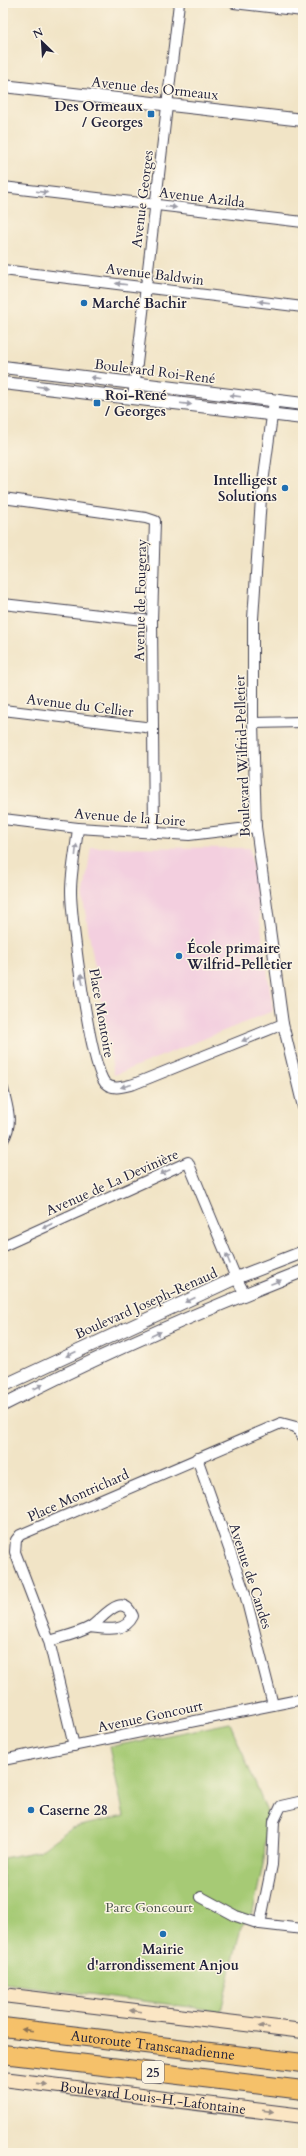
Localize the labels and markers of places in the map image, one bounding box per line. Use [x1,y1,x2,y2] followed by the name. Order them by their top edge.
[54,97,143,132] place label: Des Ormeaux / Georges
[146,109,156,119] marker: Des Ormeaux / Georges
[92,294,187,313] place label: Marché Bachir
[79,298,89,308] marker: Marché Bachir
[105,386,167,421] place label: Roi-René / Georges
[92,398,102,408] marker: Roi-René / Georges
[213,471,277,506] place label: Intelligest Solutions
[280,483,290,493] marker: Intelligest Solutions
[186,938,293,974] place label: École primaire Wilfrid-Pelletier
[174,951,184,961] marker: École primaire Wilfrid-Pelletier
[39,1801,108,1820] place label: Caserne 28
[26,1805,36,1815] marker: Caserne 28
[158,1929,168,1939] marker: Mairie d'arrondissement Anjou
[87,1940,239,1975] place label: Mairie d'arrondissement Anjou

